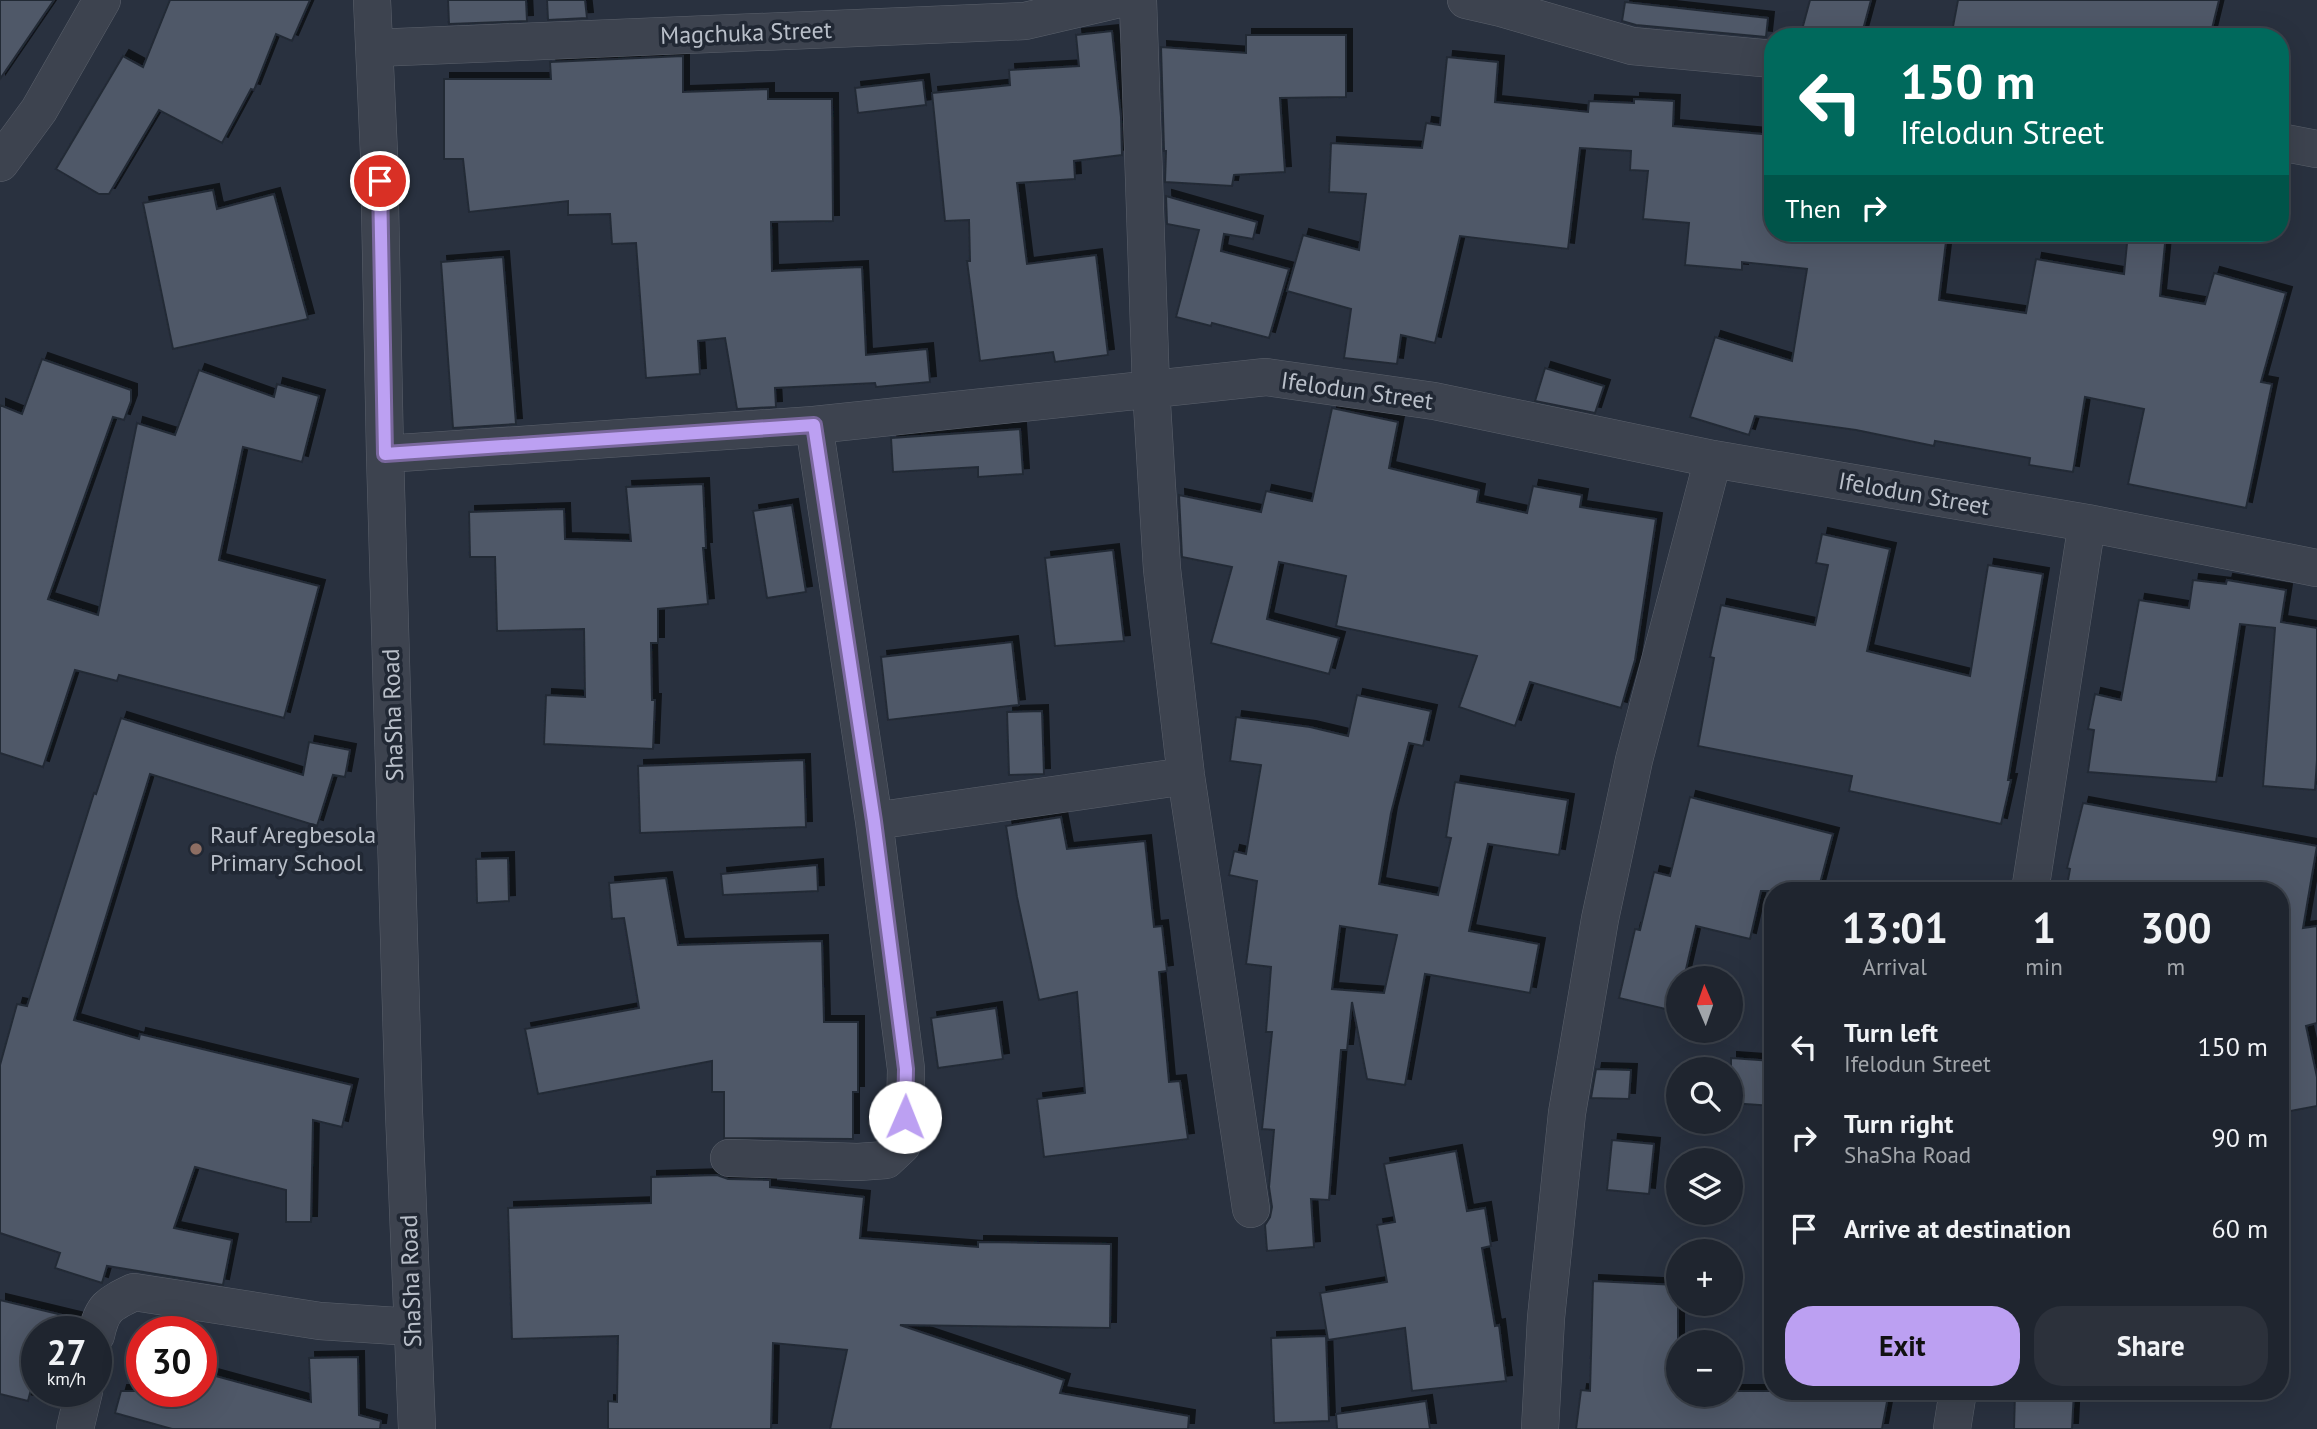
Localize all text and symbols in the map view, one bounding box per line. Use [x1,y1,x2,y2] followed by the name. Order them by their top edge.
[660,14,832,51] street label: Magchuka Street
[1900,49,2035,113] text: 150 m
[1785,56,1876,147] icon: left
[1900,111,2104,153] text: Ifelodun Street
[350,151,410,211] pin
[361,162,399,200] icon: arrive
[1855,189,1893,227] icon: right
[1785,192,1841,225] text: Then
[1279,365,1435,417] street label: Ifelodun Street
[1836,465,1992,522] street label: Ifelodun Street
[375,648,410,782] street label: ShaSha Road
[210,819,376,878] place label: Rauf Aregbesola Primary School
[188,841,204,857] marker: Rauf Aregbesola Primary School
[1841,900,1948,955] text: 13:01
[2032,900,2056,955] text: 1
[2140,900,2212,955] text: 300
[1862,952,1927,981] text: Arrival
[2025,952,2063,981] text: min
[2167,952,2185,981] text: m
[1666,966,1743,1043] north arrow
[1666,966,1743,1407] map controls
[1844,1016,1938,1049] text: Turn left
[1785,1028,1823,1066] icon: left
[2197,1030,2268,1063] text: 150 m
[1844,1049,1991,1078] text: Ifelodun Street
[1666,1057,1743,1134] button: search
[868,1080,942,1154] position arrow
[1844,1107,1953,1140] text: Turn right
[1785,1119,1823,1157] icon: right
[2212,1121,2268,1154] text: 90 m
[1844,1140,1971,1169] text: ShaSha Road
[1666,1148,1743,1225] button: layers
[1785,1210,1823,1248] icon: arrive
[1844,1212,2071,1245] text: Arrive at destination
[2212,1212,2268,1245] text: 60 m
[393,1214,428,1348] street label: ShaSha Road
[1666,1239,1743,1316] button: +
[1785,1306,2020,1386] button: Exit
[2034,1306,2268,1386] button: Share
[126,1316,217,1407] speed limit sign: 30
[47,1329,86,1375] text: 27
[1666,1330,1743,1407] button: −
[47,1367,86,1390] text: km/h

